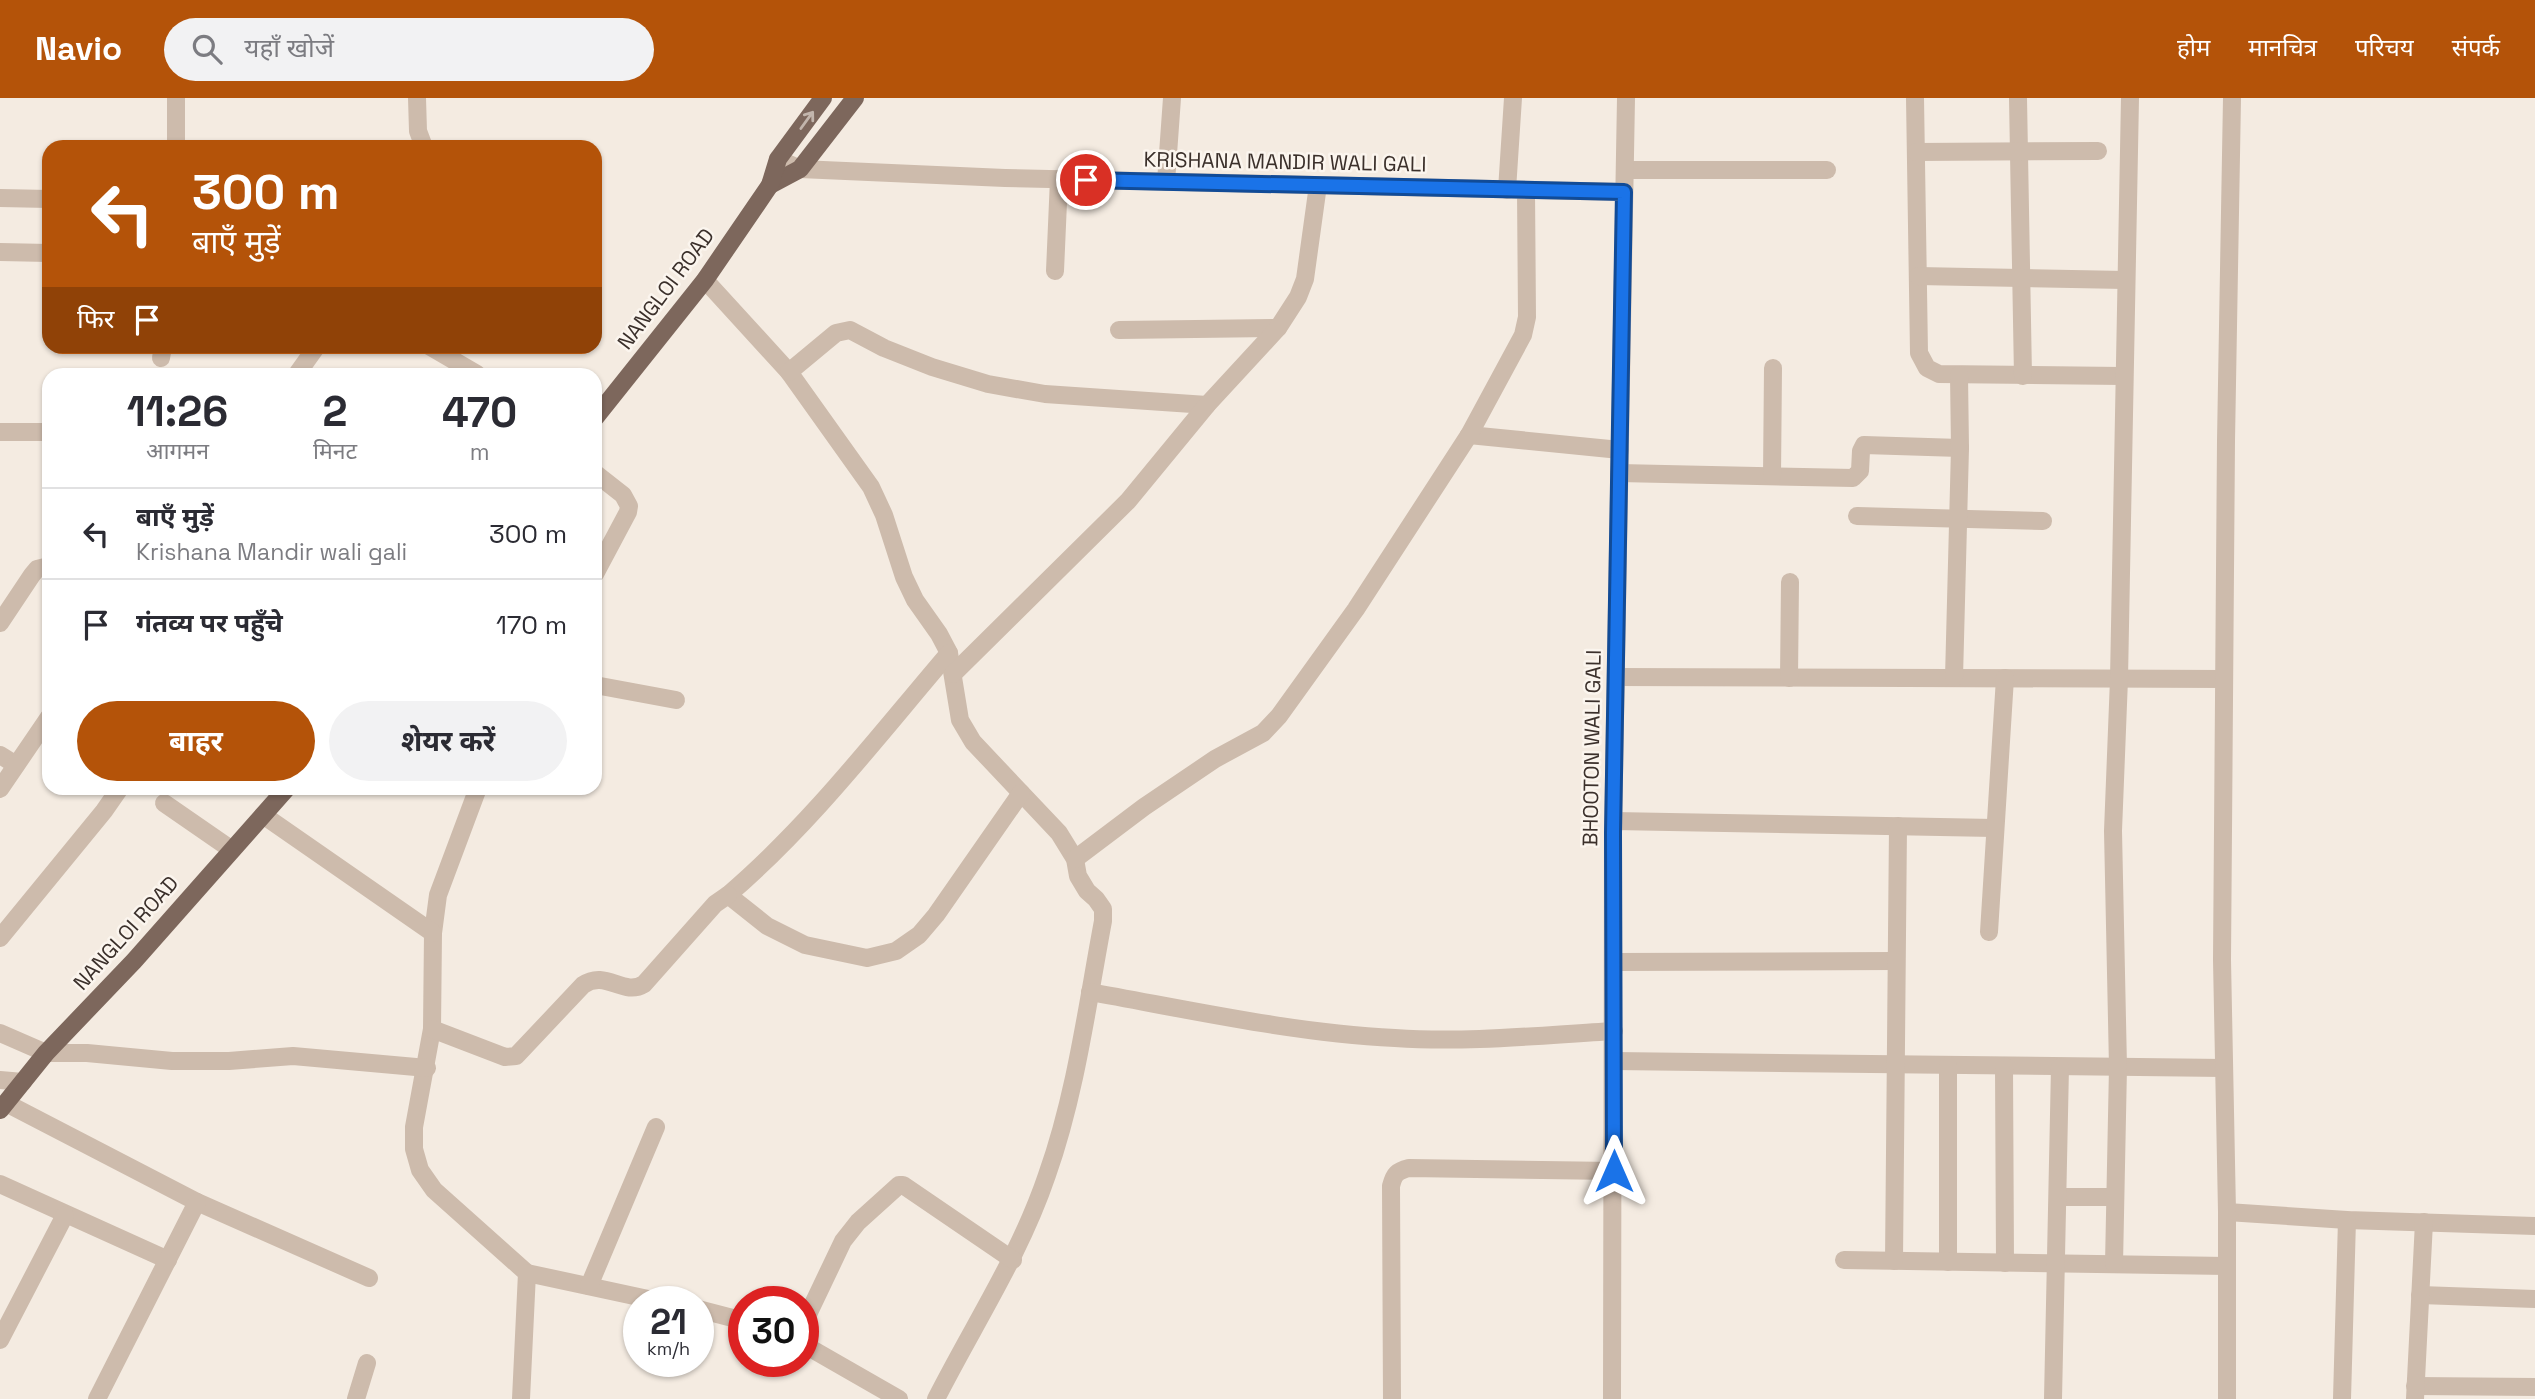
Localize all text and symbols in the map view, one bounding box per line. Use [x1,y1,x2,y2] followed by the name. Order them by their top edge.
[164,18,654,81] search box
[35,28,122,70] text: Navio
[188,30,226,68] icon: search
[244,31,334,65] text: यहाँ खोजें
[2177,32,2210,63] text: होम
[2248,32,2317,63] text: मानचित्र
[2355,32,2414,63] text: परिचय
[2452,32,2500,63] text: संपर्क
[800,111,814,130] one-way arrow
[1143,146,1427,177] street label: KRISHANA MANDIR WALI GALI
[1056,150,1116,210] pin
[192,161,340,223] text: 300 m
[1067,161,1105,199] icon: arrive
[77,168,168,259] icon: left
[192,222,281,262] text: बाएँ मुड़ें
[611,223,720,355] street label: NANGLOI ROAD
[128,301,166,339] icon: arrive
[77,302,114,336] text: फिर
[127,385,228,438] text: 11:26
[323,385,348,438] text: 2
[442,386,517,439] text: 470
[146,436,209,466] text: आगमन
[313,436,357,466] text: मिनट
[470,437,489,467] text: m
[136,500,214,534] text: बाएँ मुड़ें
[77,515,115,553] icon: left
[489,517,567,551] text: 300 m
[136,537,407,567] text: Krishana Mandir wali gali
[77,606,115,644] icon: arrive
[136,606,283,640] text: गंतव्य पर पहुँचे
[496,608,567,642] text: 170 m
[1576,649,1607,847] street label: BHOOTON WALI GALI
[77,701,315,781] button: बाहर
[329,701,567,781] button: शेयर करें
[67,870,184,996] street label: NANGLOI ROAD
[1577,1134,1651,1208] position arrow
[728,1286,819,1377] speed limit sign: 30
[650,1300,687,1344] text: 21
[647,1337,690,1360] text: km/h

